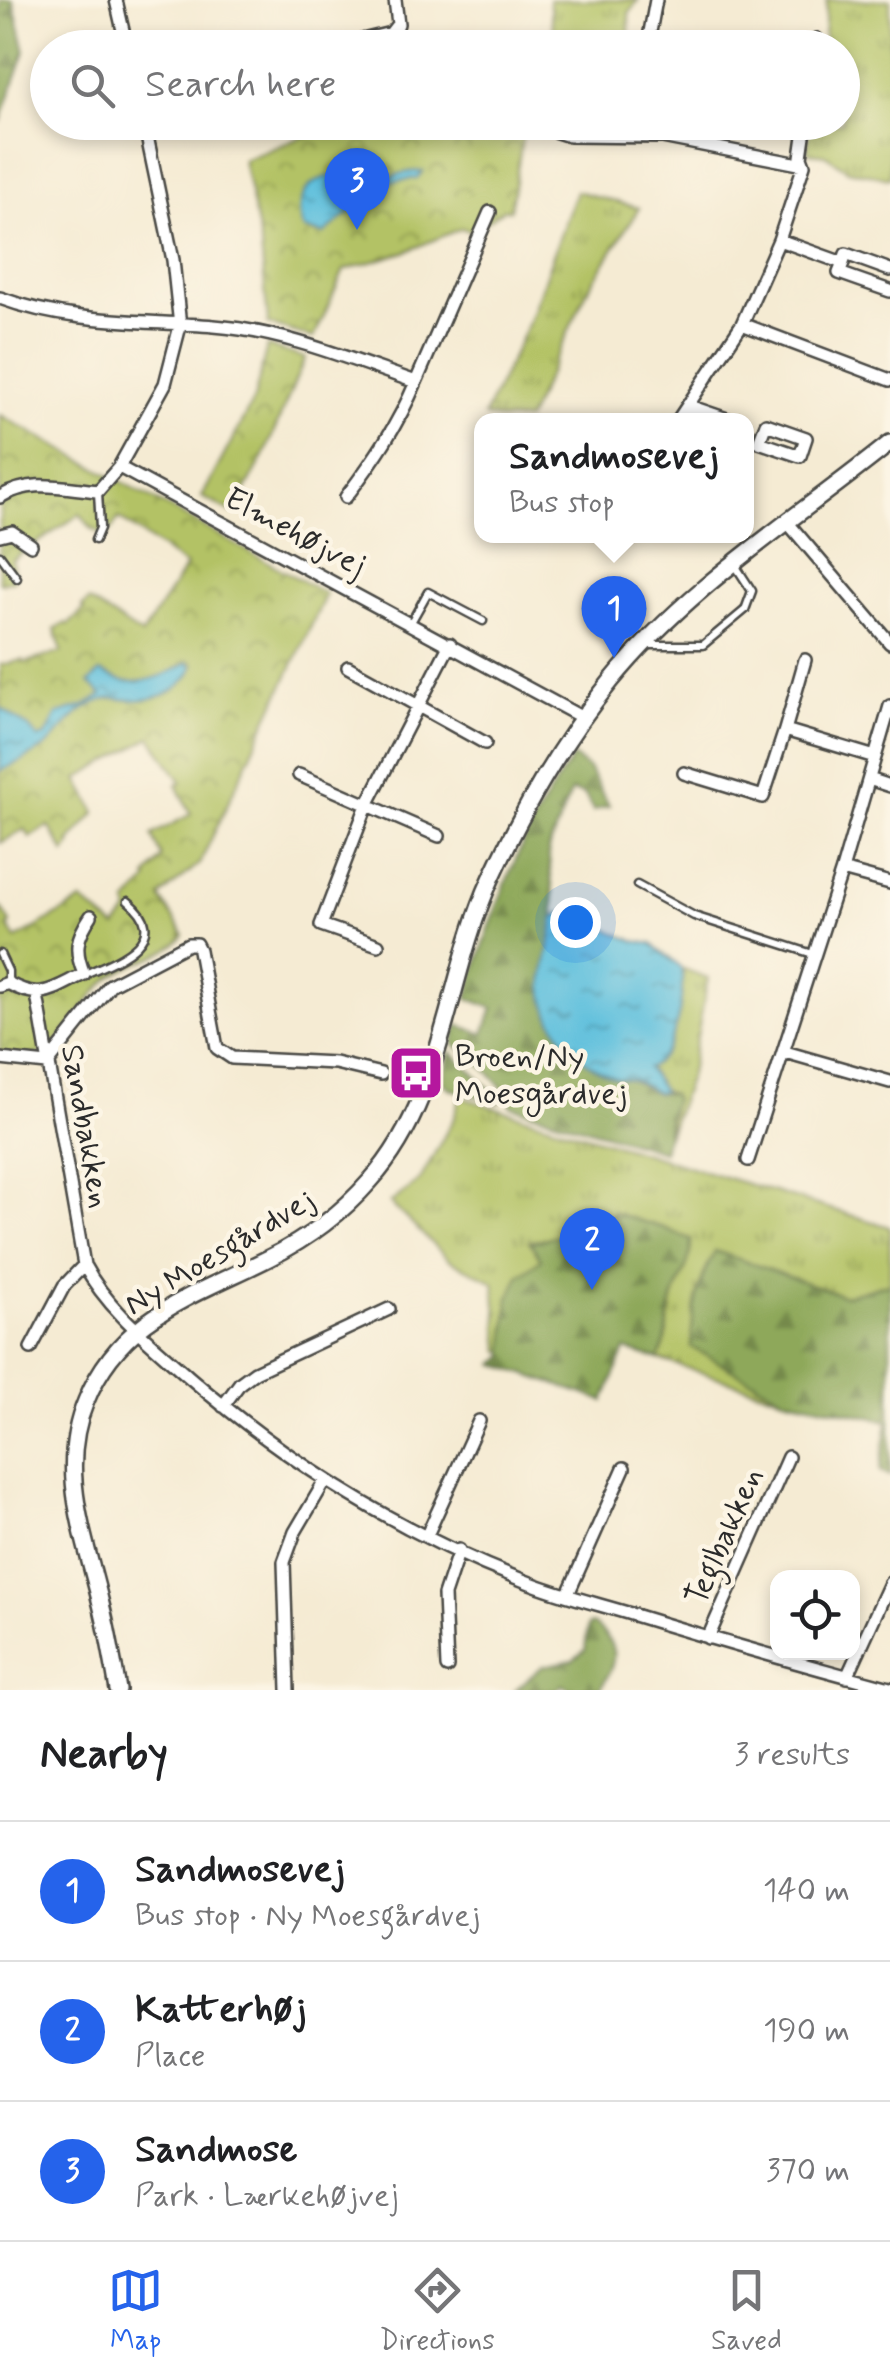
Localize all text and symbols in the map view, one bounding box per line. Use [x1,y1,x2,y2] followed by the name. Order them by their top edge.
[30,30,860,140] search box
[65,58,120,113] icon: search
[145,61,336,110] text: Search here
[324,148,390,230] pin: 3
[474,413,754,543] popup
[509,433,719,482] text: Sandmosevej
[217,478,373,588] street label: Elmehøjvej
[509,482,615,524] text: Bus stop
[582,576,646,658] pin: 1
[550,897,601,948] your location
[455,1036,627,1117] place label: Broen/Ny Moesgårdvej
[50,1041,120,1211] street label: Sandbakken
[386,1043,446,1103] bus stop icon: Broen/Ny Moesgårdvej
[117,1179,325,1329] street label: Ny Moesgårdvej
[560,1208,624,1290] pin: 2
[676,1461,777,1613] street label: Teglbakken
[770,1570,860,1660] map controls
[770,1570,860,1660] button: locate
[40,1728,168,1783] text: Nearby
[734,1734,850,1776] text: 3 results
[135,1846,345,1895] text: Sandmosevej
[65,1870,80,1912] text: 1
[763,1870,850,1912] text: 140 m
[135,1895,480,1937] text: Bus stop · Ny Moesgårdvej
[135,1986,306,2035] text: Katterhøj
[65,2010,80,2052] text: 2
[763,2010,850,2052] text: 190 m
[135,2035,205,2077] text: Place
[135,2126,297,2175] text: Sandmose
[65,2150,80,2192] text: 3
[766,2150,850,2192] text: 370 m
[135,2175,398,2217] text: Park · Lærkehøjvej
[108,2263,163,2360] tab: Map
[380,2263,495,2360] tab: Directions
[711,2263,782,2360] tab: Saved

